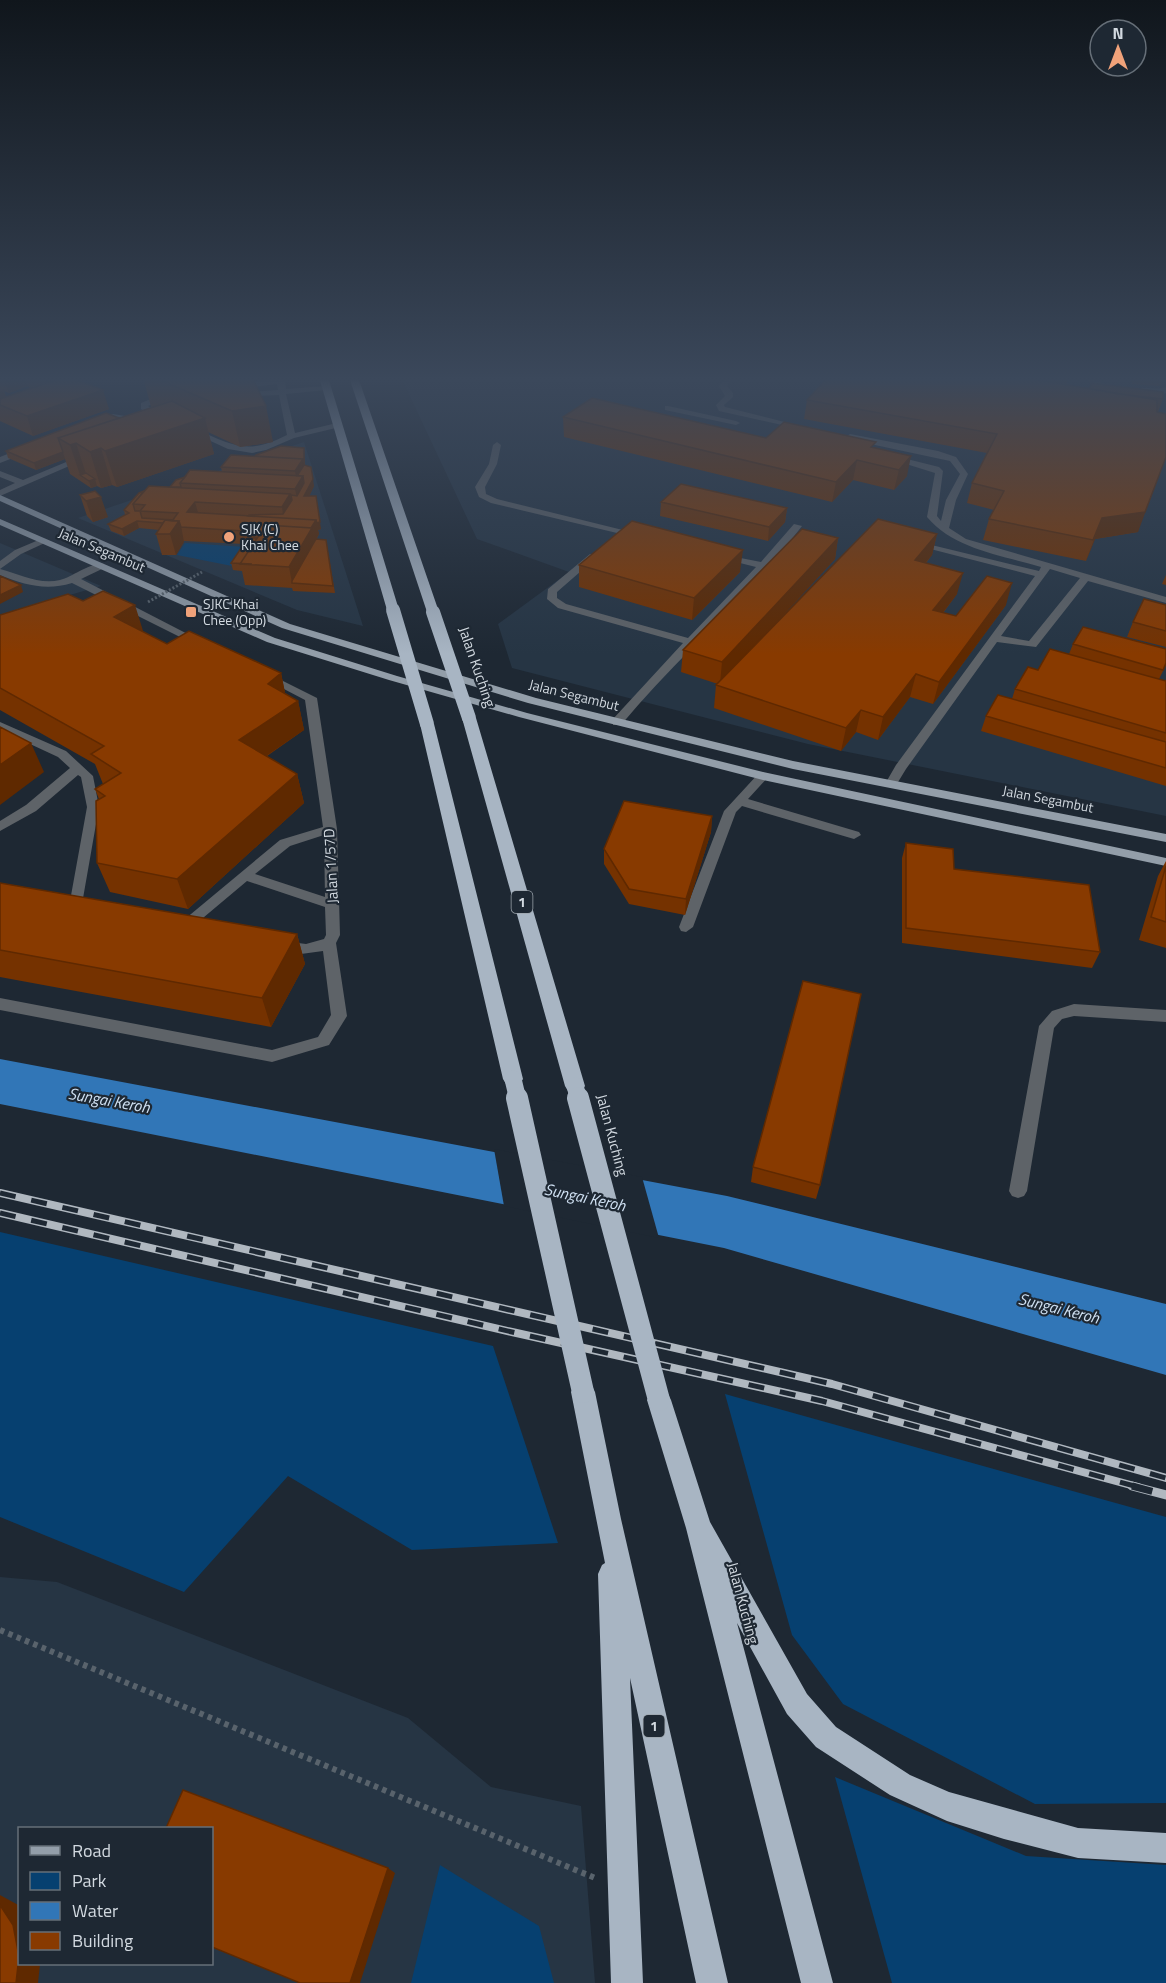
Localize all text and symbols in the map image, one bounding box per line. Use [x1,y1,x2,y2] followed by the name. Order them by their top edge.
[1088,18,1148,78] north arrow
[1112,21,1124,45] text: N
[241,518,299,555] place label: SJK (C) Khai Chee
[56,522,149,577] street label: Jalan Segambut
[222,530,236,544] marker: SJK (C) Khai Chee
[203,593,266,630] place label: SJKC Khai Chee (Opp)
[184,605,198,619] marker: SJKC Khai Chee (Opp)
[453,623,502,711] street label: Jalan Kuching
[527,673,621,716] street label: Jalan Segambut
[1001,779,1095,818] street label: Jalan Segambut
[317,828,344,904] street label: Jalan 1/57D
[512,891,532,913] road number: 1
[66,1081,153,1119] water label: Sungai Keroh
[590,1091,635,1179] street label: Jalan Kuching
[542,1177,629,1218] water label: Sungai Keroh
[1016,1286,1103,1330] water label: Sungai Keroh
[721,1559,766,1647] street label: Jalan Kuching
[644,1715,664,1737] road number: 1
[18,1827,213,1965] legend
[72,1837,111,1864] text: Road
[72,1867,107,1894] text: Park
[72,1897,118,1924] text: Water
[72,1927,133,1954] text: Building

